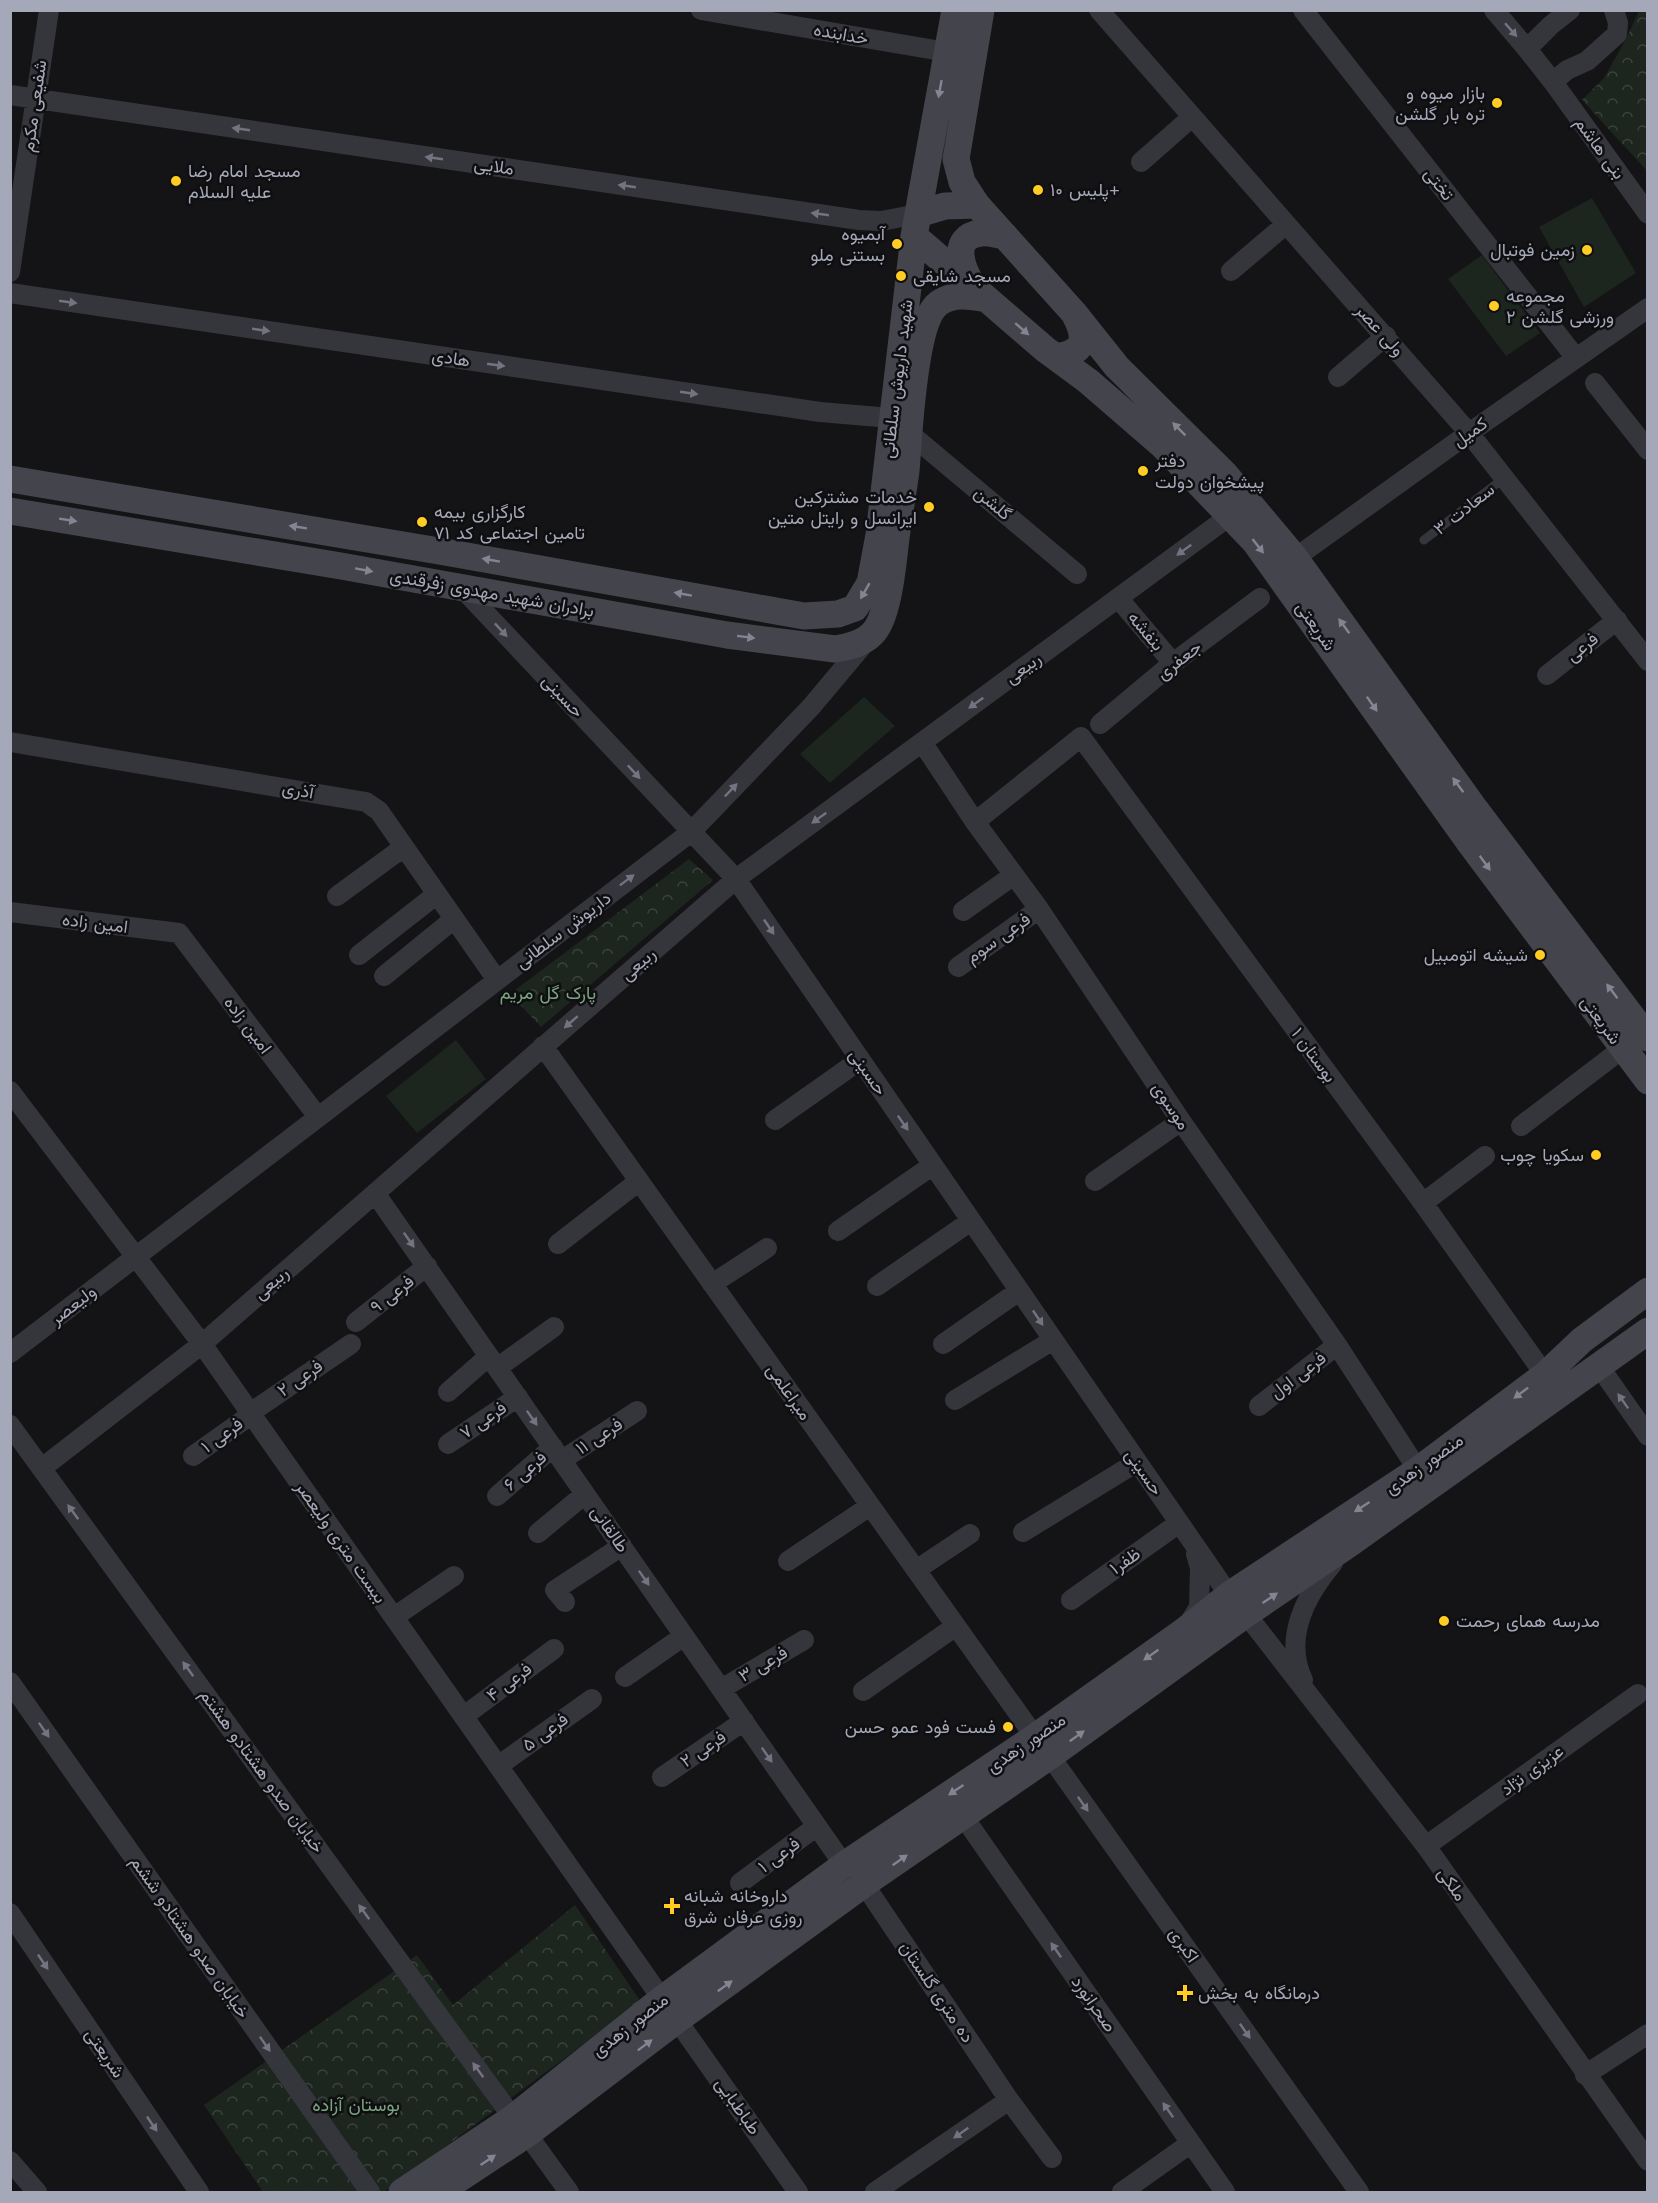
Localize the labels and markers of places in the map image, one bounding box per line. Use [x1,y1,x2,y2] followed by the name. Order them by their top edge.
[1395,82,1485,125] place label: بازار میوه و تره بار گلشن
[1490,96,1504,110] marker: بازار میوه و تره بار گلشن
[188,160,301,204] place label: مسجد امام رضا علیه السلام
[169,174,183,188] marker: مسجد امام رضا علیه السلام
[1050,179,1120,202] place label: پلیس ۱۰+
[1031,183,1045,197] marker: پلیس ۱۰+
[810,223,887,266] place label: آبمیوه بستنی مِلو
[890,237,904,251] marker: آبمیوه بستنی مِلو
[1490,239,1575,261] place label: زمین فوتبال
[1580,243,1594,257] marker: زمین فوتبال
[913,265,1011,287] place label: مسجد شایقی
[894,269,908,283] marker: مسجد شایقی
[1506,285,1614,328] place label: مجموعه ورزشی گلشن ۲
[1487,299,1501,313] marker: مجموعه ورزشی گلشن ۲
[1154,450,1264,494] place label: دفتر پیشخوان دولت
[1136,464,1150,478] marker: دفتر پیشخوان دولت
[768,486,917,529] place label: خدمات مشترکین ایرانسل و رایتل متین
[922,500,936,514] marker: خدمات مشترکین ایرانسل و رایتل متین
[434,501,585,544] place label: کارگزاری بیمه تامین اجتماعی کد ۷۱
[415,515,429,529] marker: کارگزاری بیمه تامین اجتماعی کد ۷۱
[1424,944,1528,966] place label: شیشه اتومبیل
[1533,948,1547,962] marker: شیشه اتومبیل
[1500,1144,1584,1167] place label: سکویا چوب
[1589,1148,1603,1162] marker: سکویا چوب
[1456,1610,1600,1632] place label: مدرسه همای رحمت
[1437,1614,1451,1628] marker: مدرسه همای رحمت
[845,1716,996,1738] place label: فست فود عمو حسن
[1001,1720,1015,1734] marker: فست فود عمو حسن
[684,1885,802,1928] place label: داروخانه شبانه روزی عرفان شرق
[665,1899,679,1913] marker: داروخانه شبانه روزی عرفان شرق
[1198,1982,1320,2004] place label: درمانگاه به بخش
[1176,1984,1194,2002] marker: درمانگاه به بخش

